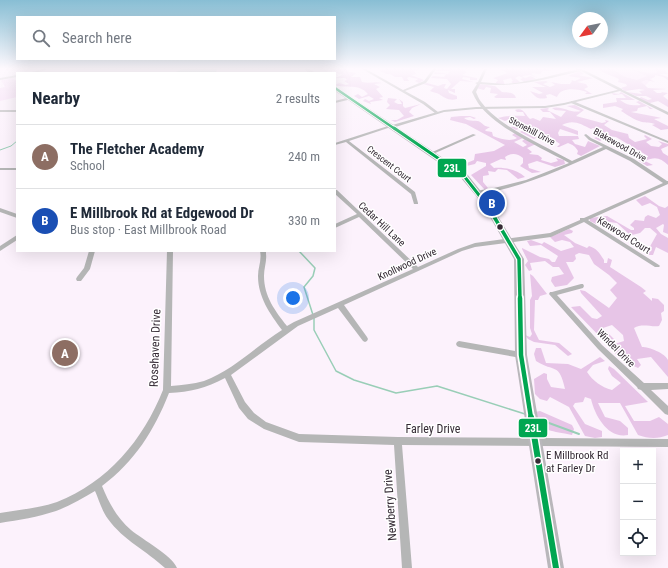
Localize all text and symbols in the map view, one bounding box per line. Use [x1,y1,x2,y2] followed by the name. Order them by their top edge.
[572,12,608,48] north arrow
[16,16,336,60] search box
[30,27,52,49] icon: search
[62,29,132,47] text: Search here
[32,88,80,108] text: Nearby
[276,91,320,106] text: 2 results
[507,115,557,147] street label: Stonehill Drive
[592,126,648,164] street label: Blakewood Drive
[70,140,204,158] text: The Fletcher Academy
[365,144,413,185] street label: Crescent Court
[41,149,49,164] text: A
[288,149,320,164] text: 240 m
[70,158,105,173] text: School
[437,158,467,178] line badge: 23L
[444,162,460,175] text: 23L
[479,188,505,218] pin: B
[356,200,408,249] street label: Cedar Hill Lane
[70,204,254,222] text: E Millbrook Rd at Edgewood Dr
[41,213,49,228] text: B
[288,213,320,228] text: 330 m
[595,214,653,256] street label: Kenwood Court
[70,222,226,237] text: Bus stop · East Millbrook Road
[495,222,505,232] unlabelled marker
[376,245,438,282] street label: Knollwood Drive
[283,288,303,308] your location
[147,308,163,387] street label: Rosehaven Drive
[595,327,637,369] street label: Windel Drive
[52,338,78,368] pin: A
[518,418,548,438] line badge: 23L
[406,422,461,436] street label: Farley Drive
[525,422,541,435] text: 23L
[620,448,656,556] map controls
[620,448,656,484] button: +
[546,449,608,475] place label: E Millbrook Rd at Farley Dr
[533,456,543,466] marker: E Millbrook Rd at Farley Dr
[380,468,399,541] street label: Newberry Drive
[620,484,656,520] button: −
[620,520,656,556] button: locate

